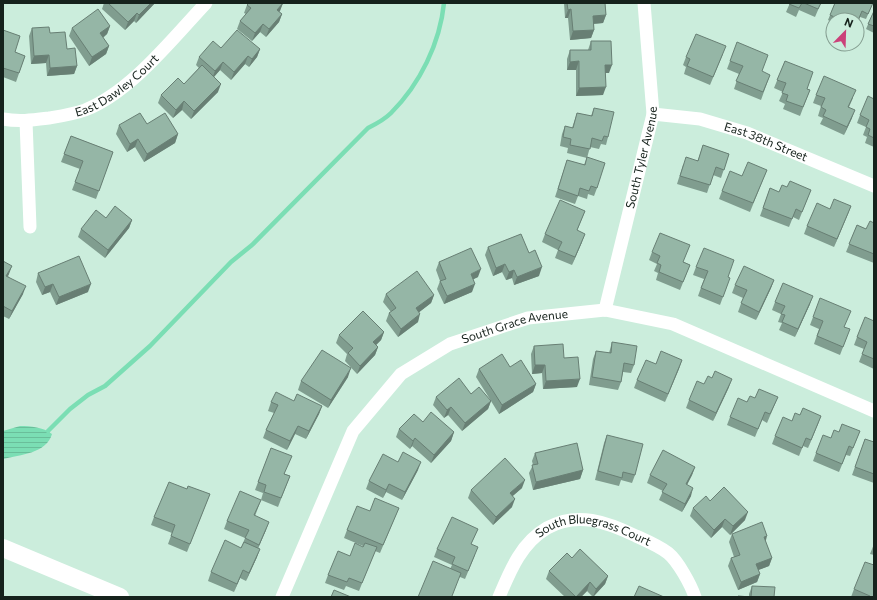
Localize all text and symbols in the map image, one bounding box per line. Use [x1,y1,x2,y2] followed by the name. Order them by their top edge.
[825,12,865,52] north arrow
[843,15,855,30] text: N
[73,51,161,119] street label: East Dawley Court
[622,106,659,210] street label: South Tyler Avenue
[723,119,810,164] street label: East 38th Street
[460,306,568,346] street label: South Grace Avenue
[532,511,654,548] text: South Bluegrass Court
[533,532,655,552] street label: South Bluegrass Court

